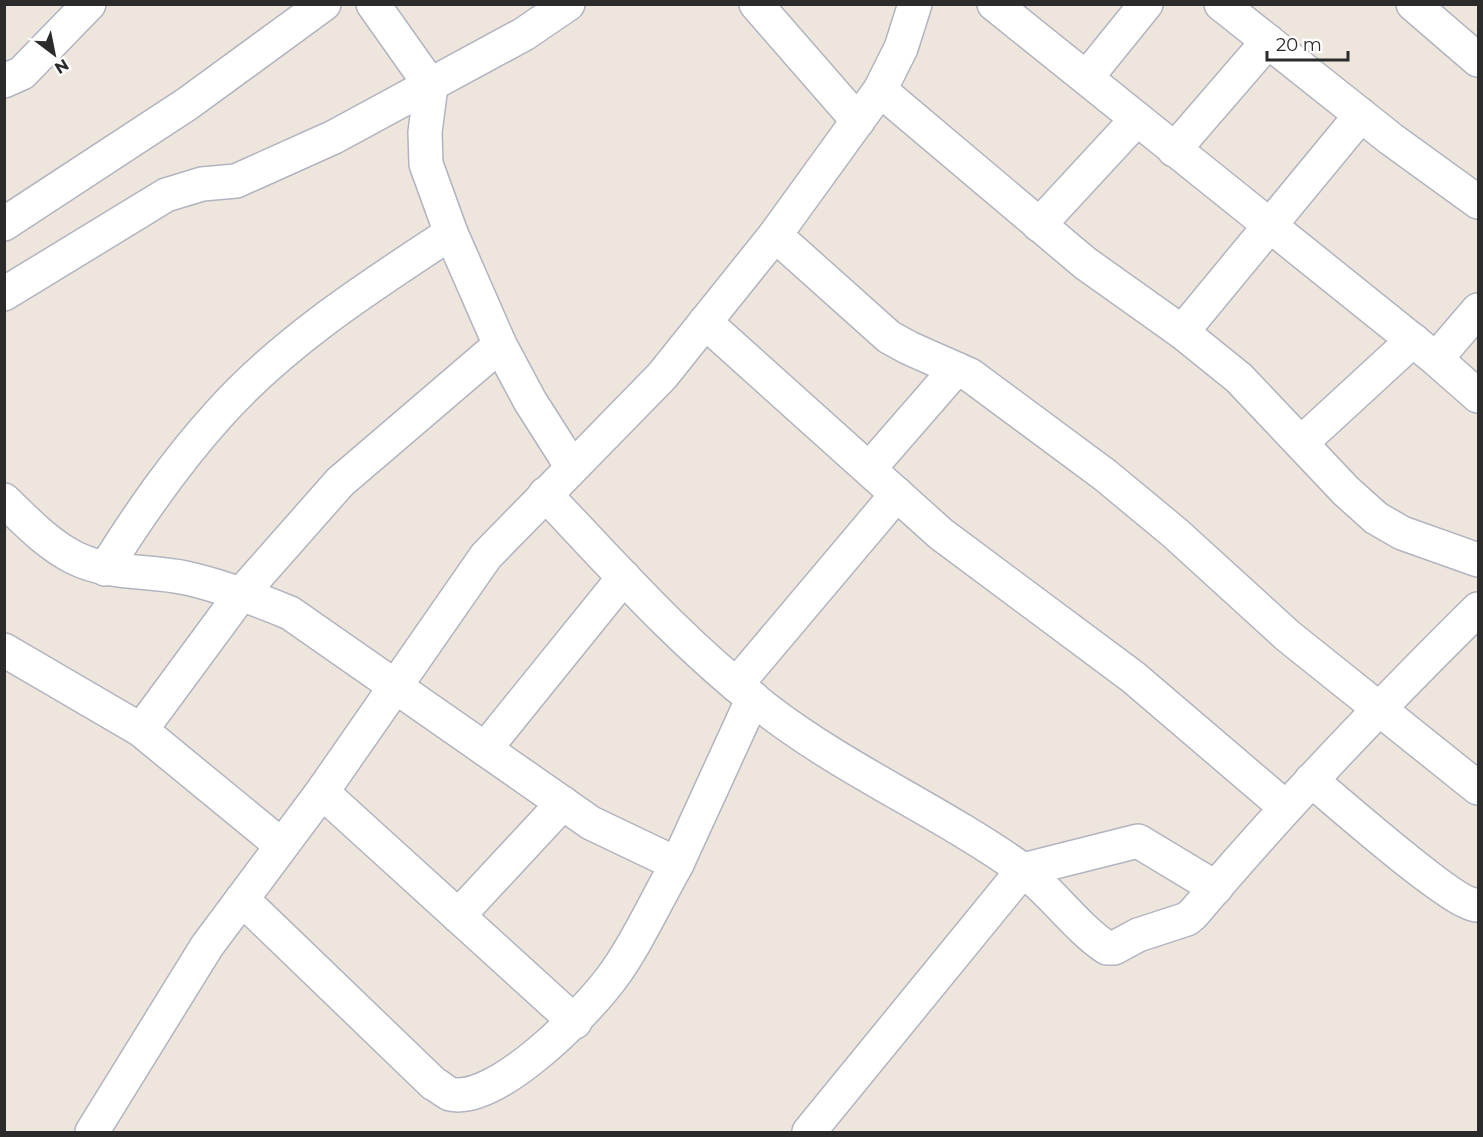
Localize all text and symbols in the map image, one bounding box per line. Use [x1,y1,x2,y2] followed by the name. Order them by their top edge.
[24,24,84,84] north arrow
[1267,24,1348,62] scale bar
[1276,34,1322,56] text: 20 m
[51,55,72,78] text: N

